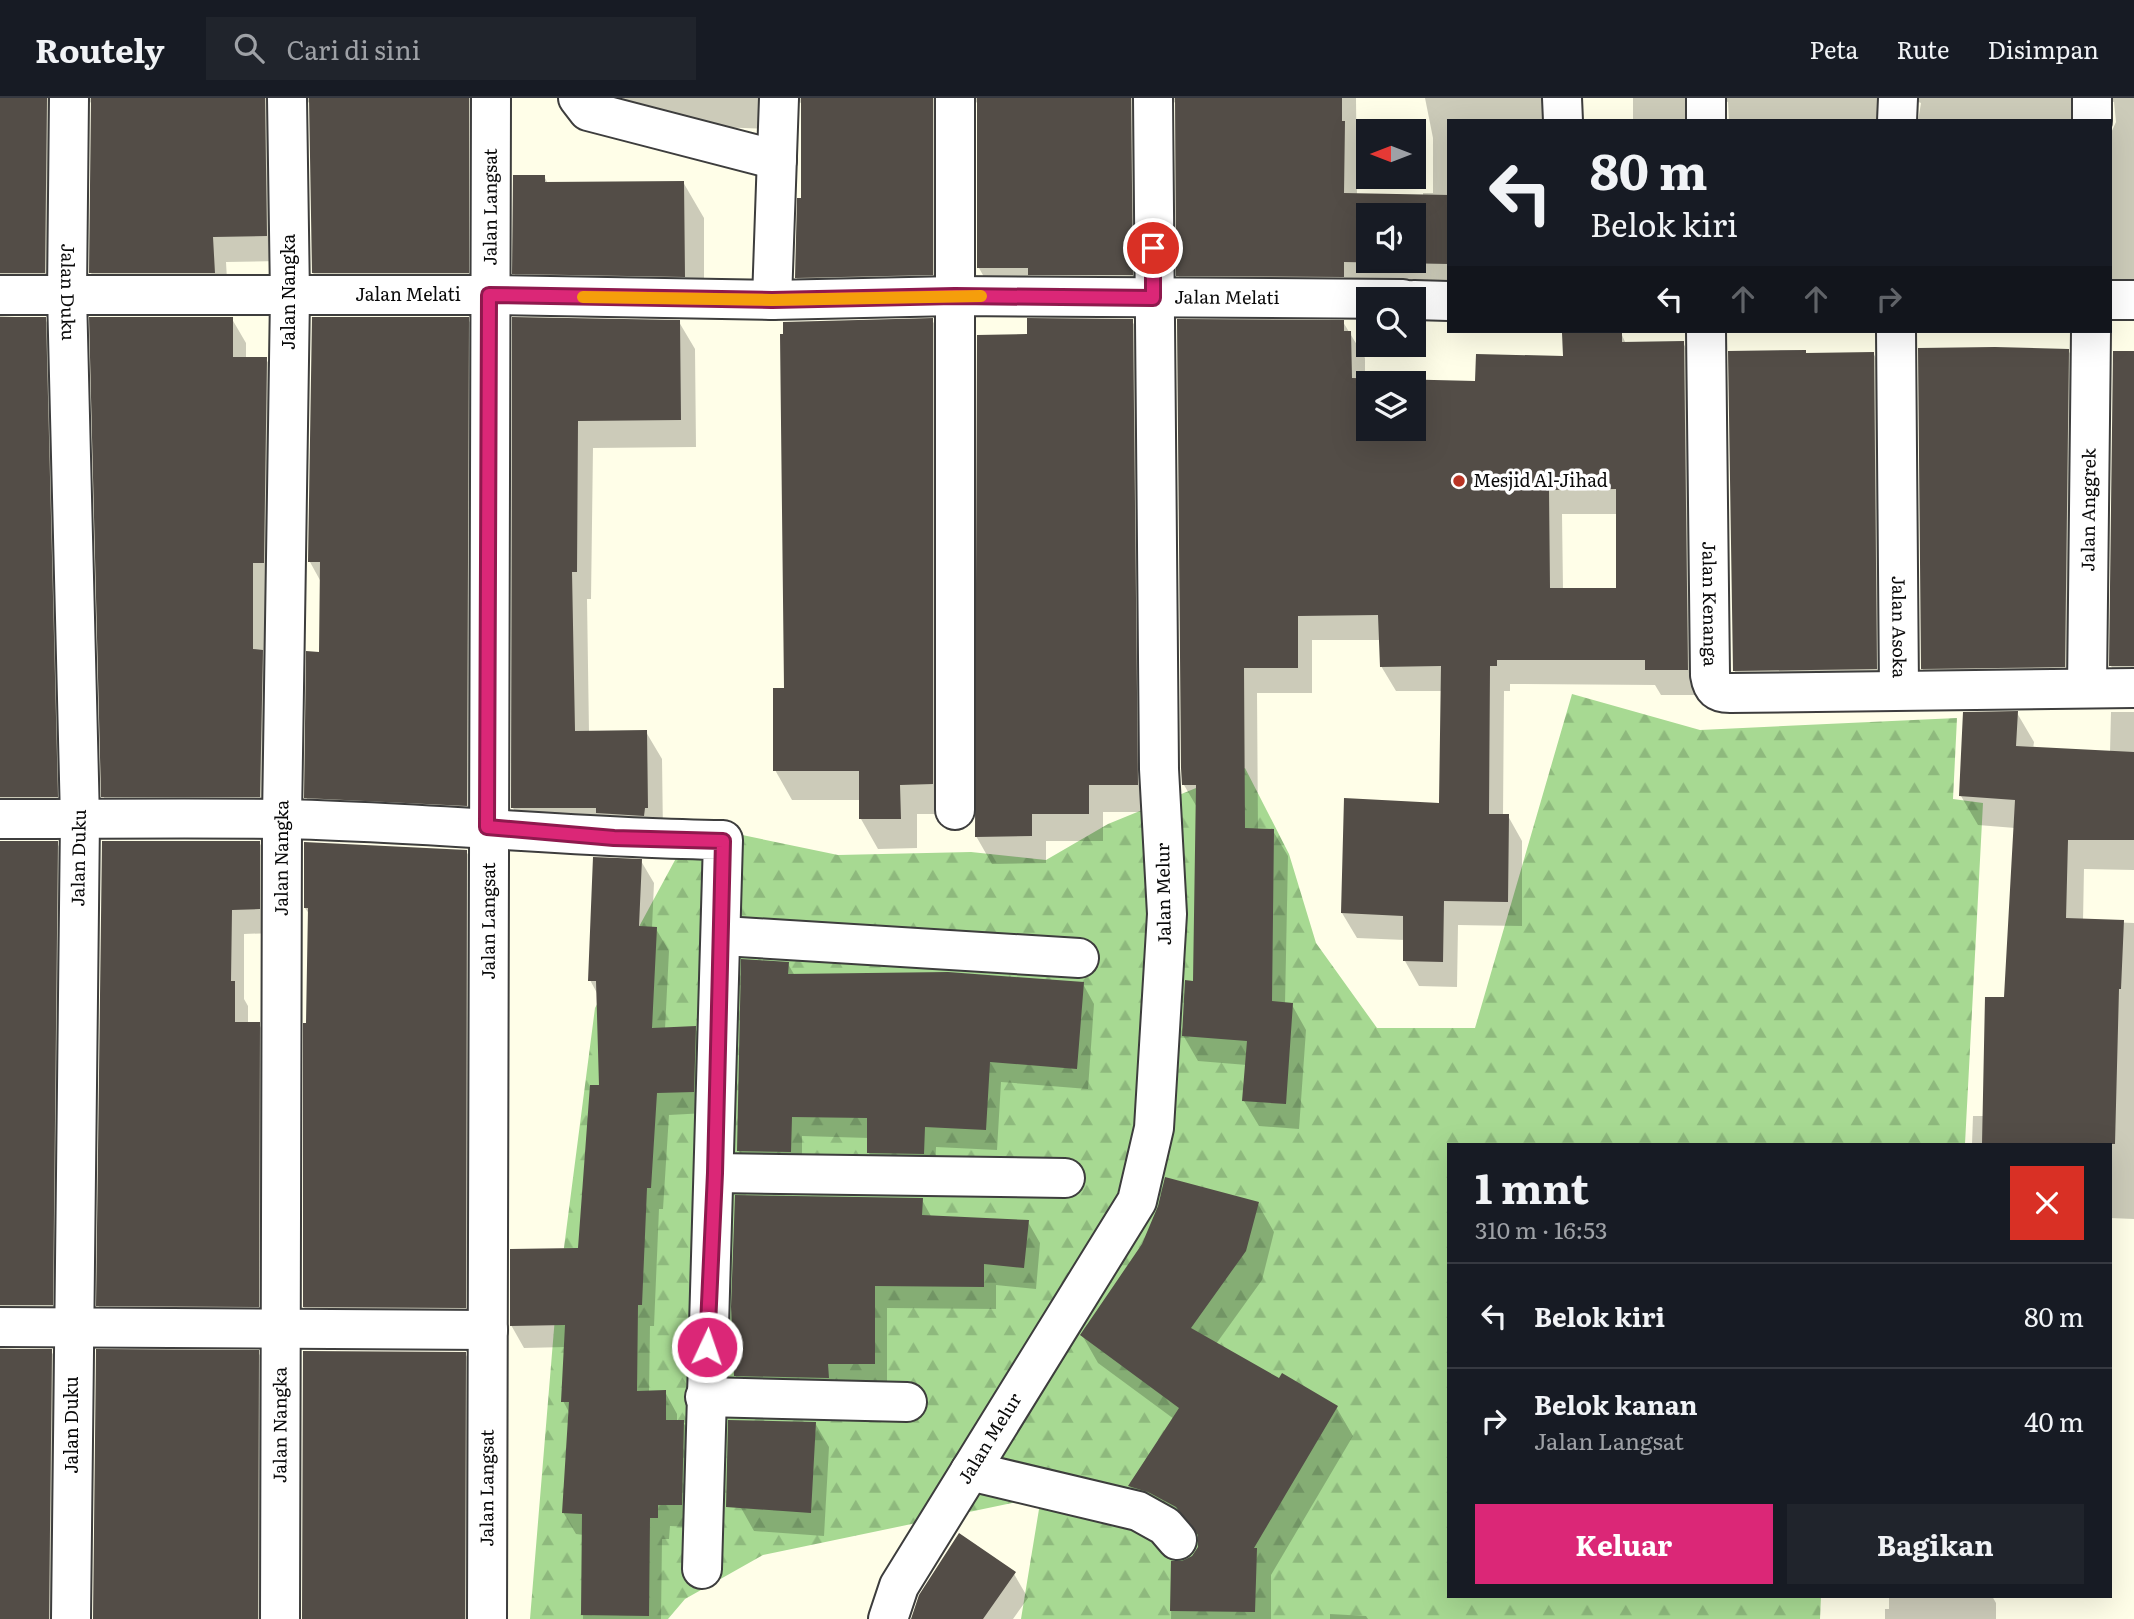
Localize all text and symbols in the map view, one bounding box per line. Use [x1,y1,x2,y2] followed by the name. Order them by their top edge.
[206,17,696,80] search box
[35,24,164,73] text: Routely
[230,29,268,67] icon: search
[286,29,420,68] text: Cari di sini
[1810,31,1859,66] text: Peta
[1897,31,1949,66] text: Rute
[1987,31,2099,66] text: Disimpan
[1356,119,1426,189] north arrow
[1356,119,1426,441] map controls
[1590,132,1708,205] text: 80 m
[1475,147,1566,238] icon: left
[476,148,503,266] street label: Jalan Langsat
[1590,199,1738,247] text: Belok kiri
[1356,203,1426,273] button: sound
[1123,218,1183,278] pin
[1134,229,1172,267] icon: arrive
[274,234,301,350] street label: Jalan Nangka
[55,243,83,341] street label: Jalan Duku
[355,280,461,307] street label: Jalan Melati
[1651,280,1689,318] icon: left
[1724,280,1762,318] icon: ahead
[1797,280,1835,318] icon: ahead
[1870,280,1908,318] icon: right
[1174,282,1280,310] street label: Jalan Melati
[1356,287,1426,357] button: search
[1356,371,1426,441] button: layers
[2073,447,2102,572] street label: Jalan Anggrek
[1473,466,1608,493] place label: Mesjid Al-Jihad
[1451,473,1467,489] marker: Mesjid Al-Jihad
[1696,541,1725,667] street label: Jalan Kenanga
[1886,576,1914,679] street label: Jalan Asoka
[267,799,294,916] street label: Jalan Nangka
[63,809,92,907] street label: Jalan Duku
[1148,842,1177,946] street label: Jalan Melur
[474,862,501,980] street label: Jalan Langsat
[1475,1155,1589,1217] text: 1 mnt
[2010,1166,2084,1240] button: close
[1475,1212,1607,1246] text: 310 m · 16:53
[1534,1296,1665,1335] text: Belok kiri
[2024,1296,2084,1335] text: 80 m
[1475,1297,1513,1335] icon: left
[670,1310,744,1384] position arrow
[265,1367,293,1483] street label: Jalan Nangka
[57,1376,84,1474] street label: Jalan Duku
[1534,1384,1698,1423] text: Belok kanan
[950,1387,1028,1489] street label: Jalan Melur
[2024,1401,2084,1440] text: 40 m
[1475,1402,1513,1440] icon: right
[1534,1423,1684,1457] text: Jalan Langsat
[472,1429,500,1547] street label: Jalan Langsat
[1475,1504,1773,1584] button: Keluar
[1787,1504,2084,1584] button: Bagikan

